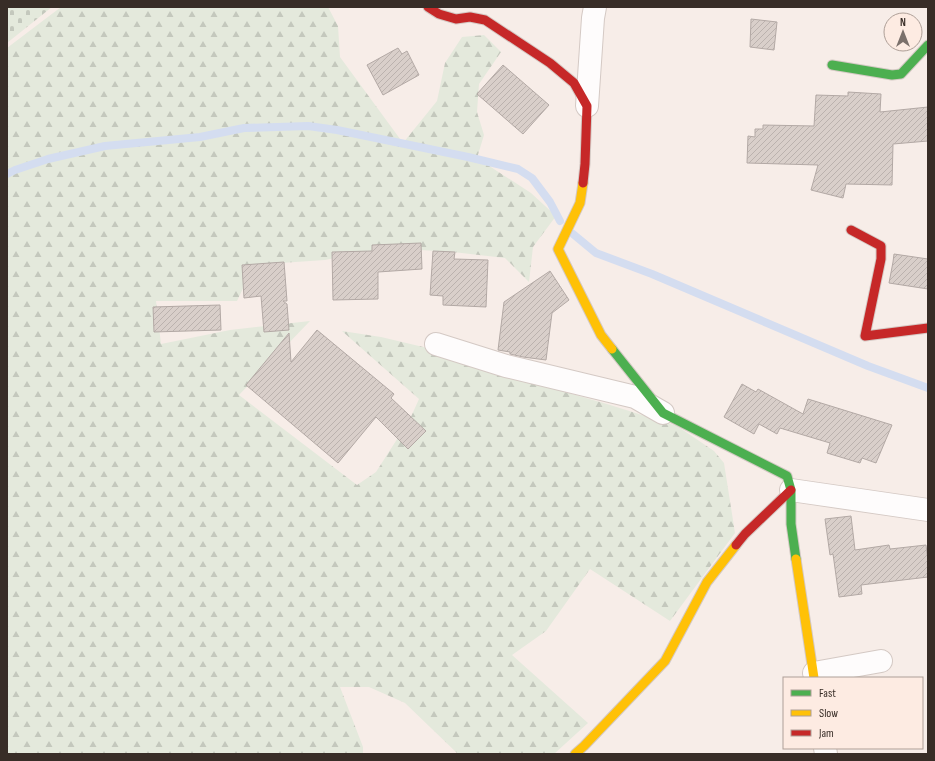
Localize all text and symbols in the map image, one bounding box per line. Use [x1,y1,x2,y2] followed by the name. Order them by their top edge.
[883,12,923,52] north arrow
[900,16,906,29] text: N
[783,677,923,749] legend
[819,686,836,701] text: Fast
[819,706,838,721] text: Slow
[818,726,834,741] text: Jam

